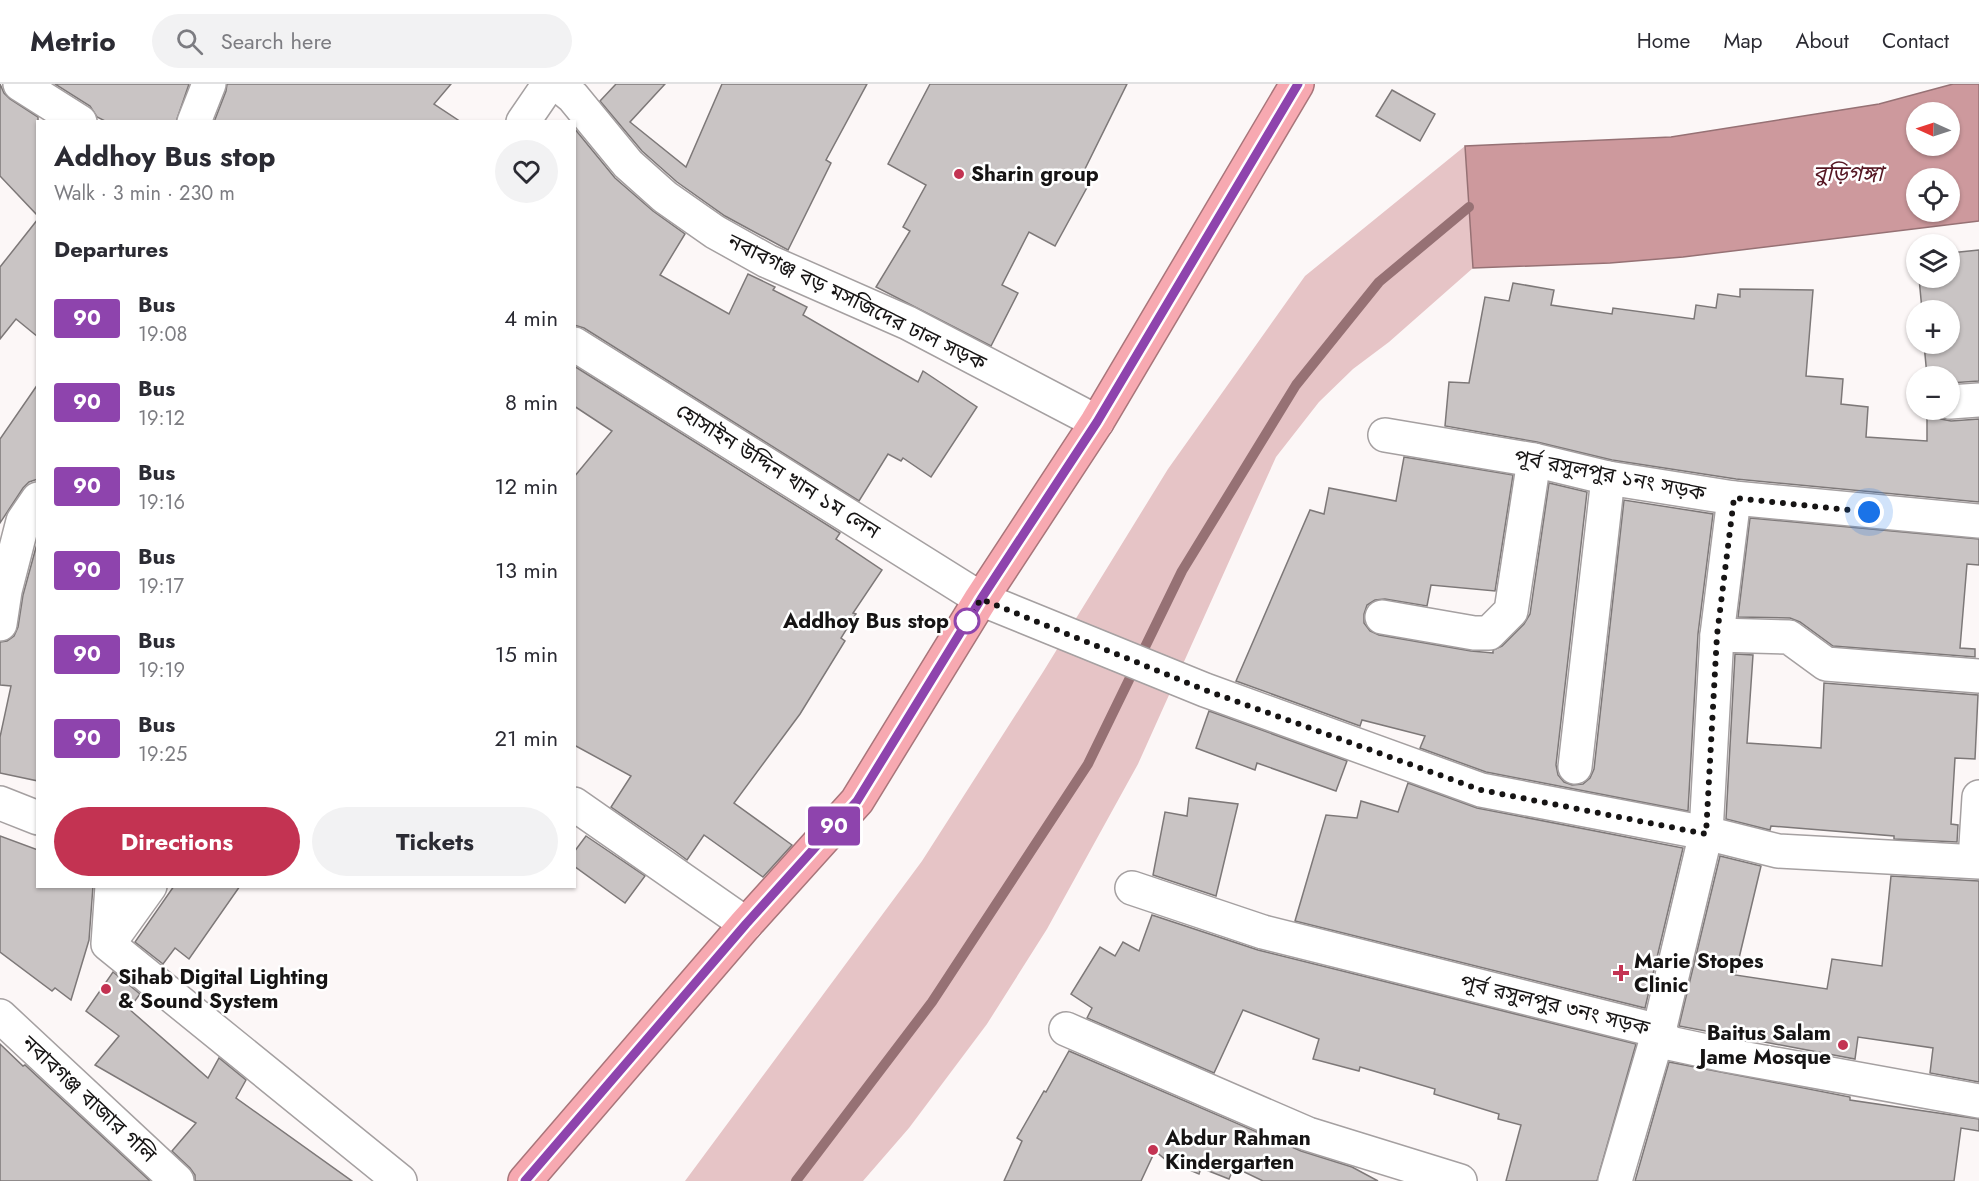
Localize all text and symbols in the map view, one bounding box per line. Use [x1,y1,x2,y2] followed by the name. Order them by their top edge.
[152,14,572,68] search box
[30,21,116,62] text: Metrio
[173,25,206,58] icon: search
[221,25,332,57] text: Search here
[1637,26,1690,56] text: Home
[1723,26,1763,56] text: Map
[1796,26,1849,56] text: About
[1882,26,1949,56] text: Contact
[1906,102,1960,156] north arrow
[1906,102,1960,420] map controls
[54,136,275,177] text: Addhoy Bus stop
[495,140,558,203] button: heart
[1813,157,1887,189] water label: বুড়িগঙ্গা
[971,159,1099,189] place label: Sharin group
[952,167,966,181] marker: Sharin group
[1906,168,1960,222] button: locate
[54,179,235,208] text: Walk · 3 min · 230 m
[722,226,992,378] street label: নবাবগঞ্জ বড় মসজিদের ঢাল সড়ক
[54,233,168,265] text: Departures
[1906,234,1960,288] button: layers
[138,288,175,320] text: Bus
[1906,300,1960,354] button: +
[504,302,558,334] text: 4 min
[73,303,101,333] text: 90
[138,320,187,349] text: 19:08
[1906,366,1960,420] button: −
[138,372,175,404] text: Bus
[505,386,558,418] text: 8 min
[73,387,101,417] text: 90
[670,396,886,546] street label: হোসাইন উদ্দিন খান ১ম লেন
[138,404,185,433] text: 19:12
[1512,442,1709,508] street label: পূর্ব রসুলপুর ১নং সড়ক
[138,456,175,488] text: Bus
[495,470,558,502] text: 12 min
[73,471,101,501] text: 90
[138,488,185,517] text: 19:16
[1854,497,1884,527] your location
[138,540,175,572] text: Bus
[495,554,558,586] text: 13 min
[73,555,101,585] text: 90
[138,572,184,601] text: 19:17
[782,606,949,636] place label: Addhoy Bus stop
[954,608,980,634] marker: Addhoy Bus stop
[138,624,175,656] text: Bus
[495,638,558,670] text: 15 min
[73,639,101,669] text: 90
[138,656,185,685] text: 19:19
[138,708,175,740] text: Bus
[495,722,558,754] text: 21 min
[73,723,101,753] text: 90
[138,740,187,769] text: 19:25
[807,806,861,846] line badge: 90
[54,807,300,876] button: Directions
[312,807,558,876] button: Tickets
[820,811,848,841] text: 90
[1634,946,1764,1000] place label: Marie Stopes Clinic
[118,962,328,1016] place label: Sihab Digital Lighting & Sound System
[1612,964,1630,982] marker: Marie Stopes Clinic
[1457,967,1654,1043] street label: পূর্ব রসুলপুর ৩নং সড়ক
[99,982,113,996] marker: Sihab Digital Lighting & Sound System
[1695,1018,1831,1072] place label: Baitus Salam Jame Mosque
[14,1028,163,1170] street label: নবাবগঞ্জ বাজার গলি
[1836,1038,1850,1052] marker: Baitus Salam Jame Mosque
[1164,1123,1311,1177] place label: Abdur Rahman Kindergarten
[1146,1143,1160,1157] marker: Abdur Rahman Kindergarten

